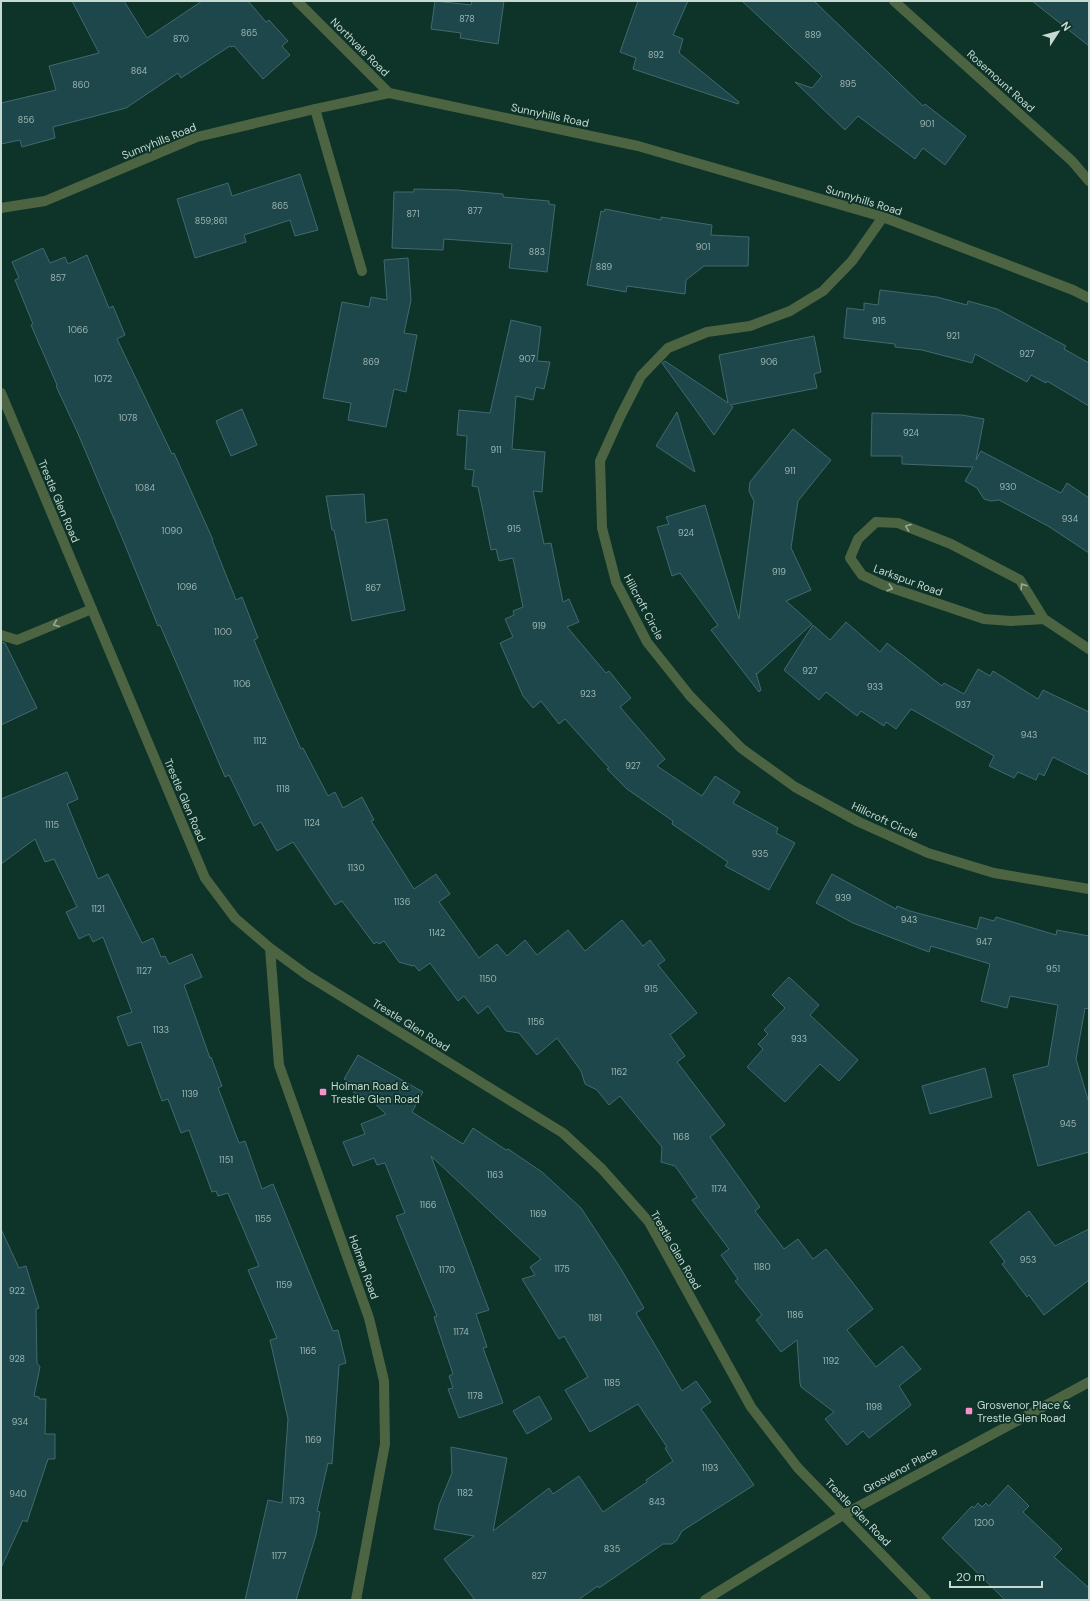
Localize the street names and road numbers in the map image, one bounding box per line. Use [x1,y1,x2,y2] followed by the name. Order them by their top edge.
[328,15,392,79] street label: Northvale Road
[964,47,1038,115] street label: Rosemount Road
[510,100,590,130] street label: Sunnyhills Road
[120,120,198,162] street label: Sunnyhills Road
[824,182,904,218] street label: Sunnyhills Road
[35,457,83,545] street label: Trestle Glen Road
[872,561,945,599] street label: Larkspur Road
[621,572,667,642] street label: Hillcroft Circle
[161,756,209,844] street label: Trestle Glen Road
[849,798,921,842] street label: Hillcroft Circle
[370,996,452,1055] street label: Trestle Glen Road
[648,1208,704,1292] street label: Trestle Glen Road
[346,1233,382,1301] street label: Holman Road
[860,1444,940,1496] street label: Grosvenor Place
[822,1475,894,1549] street label: Trestle Glen Road

